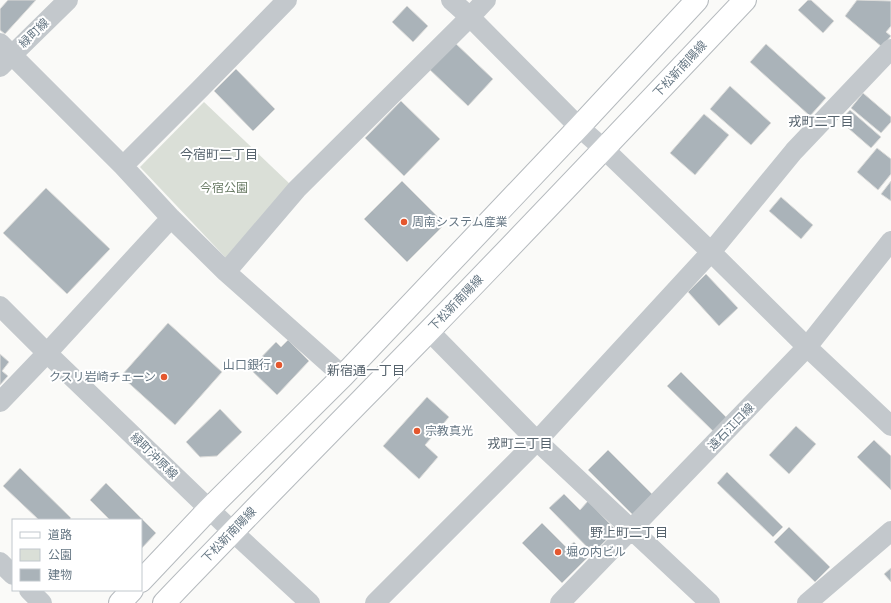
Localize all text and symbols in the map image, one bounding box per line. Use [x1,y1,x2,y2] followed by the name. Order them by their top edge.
[14,13,53,52] street label: 緑町線
[648,36,711,101] street label: 下松新南陽線
[788,111,854,131] district label: 戎町二丁目
[180,144,258,164] district label: 今宿町二丁目
[200,178,248,197] park label: 今宿公園
[412,212,508,231] place label: 周南システム産業
[399,217,409,227] marker: 周南システム産業
[424,270,487,335] street label: 下松新南陽線
[223,355,271,374] place label: 山口銀行
[274,360,284,370] marker: 山口銀行
[327,360,405,380] district label: 新宿通一丁目
[49,367,156,386] place label: クスリ岩崎チェーン
[159,372,169,382] marker: クスリ岩崎チェーン
[703,398,758,455] street label: 遠石江口線
[425,421,473,440] place label: 宗教真光
[412,426,422,436] marker: 宗教真光
[126,428,183,483] street label: 緑町沖原線
[487,433,553,453] district label: 戎町三丁目
[197,502,260,567] street label: 下松新南陽線
[12,519,142,591] legend
[590,522,668,542] district label: 野上町二丁目
[48,525,72,544] text: 道路
[566,542,626,561] place label: 堀の内ビル
[48,545,72,564] text: 公園
[553,547,563,557] marker: 堀の内ビル
[48,565,72,584] text: 建物

